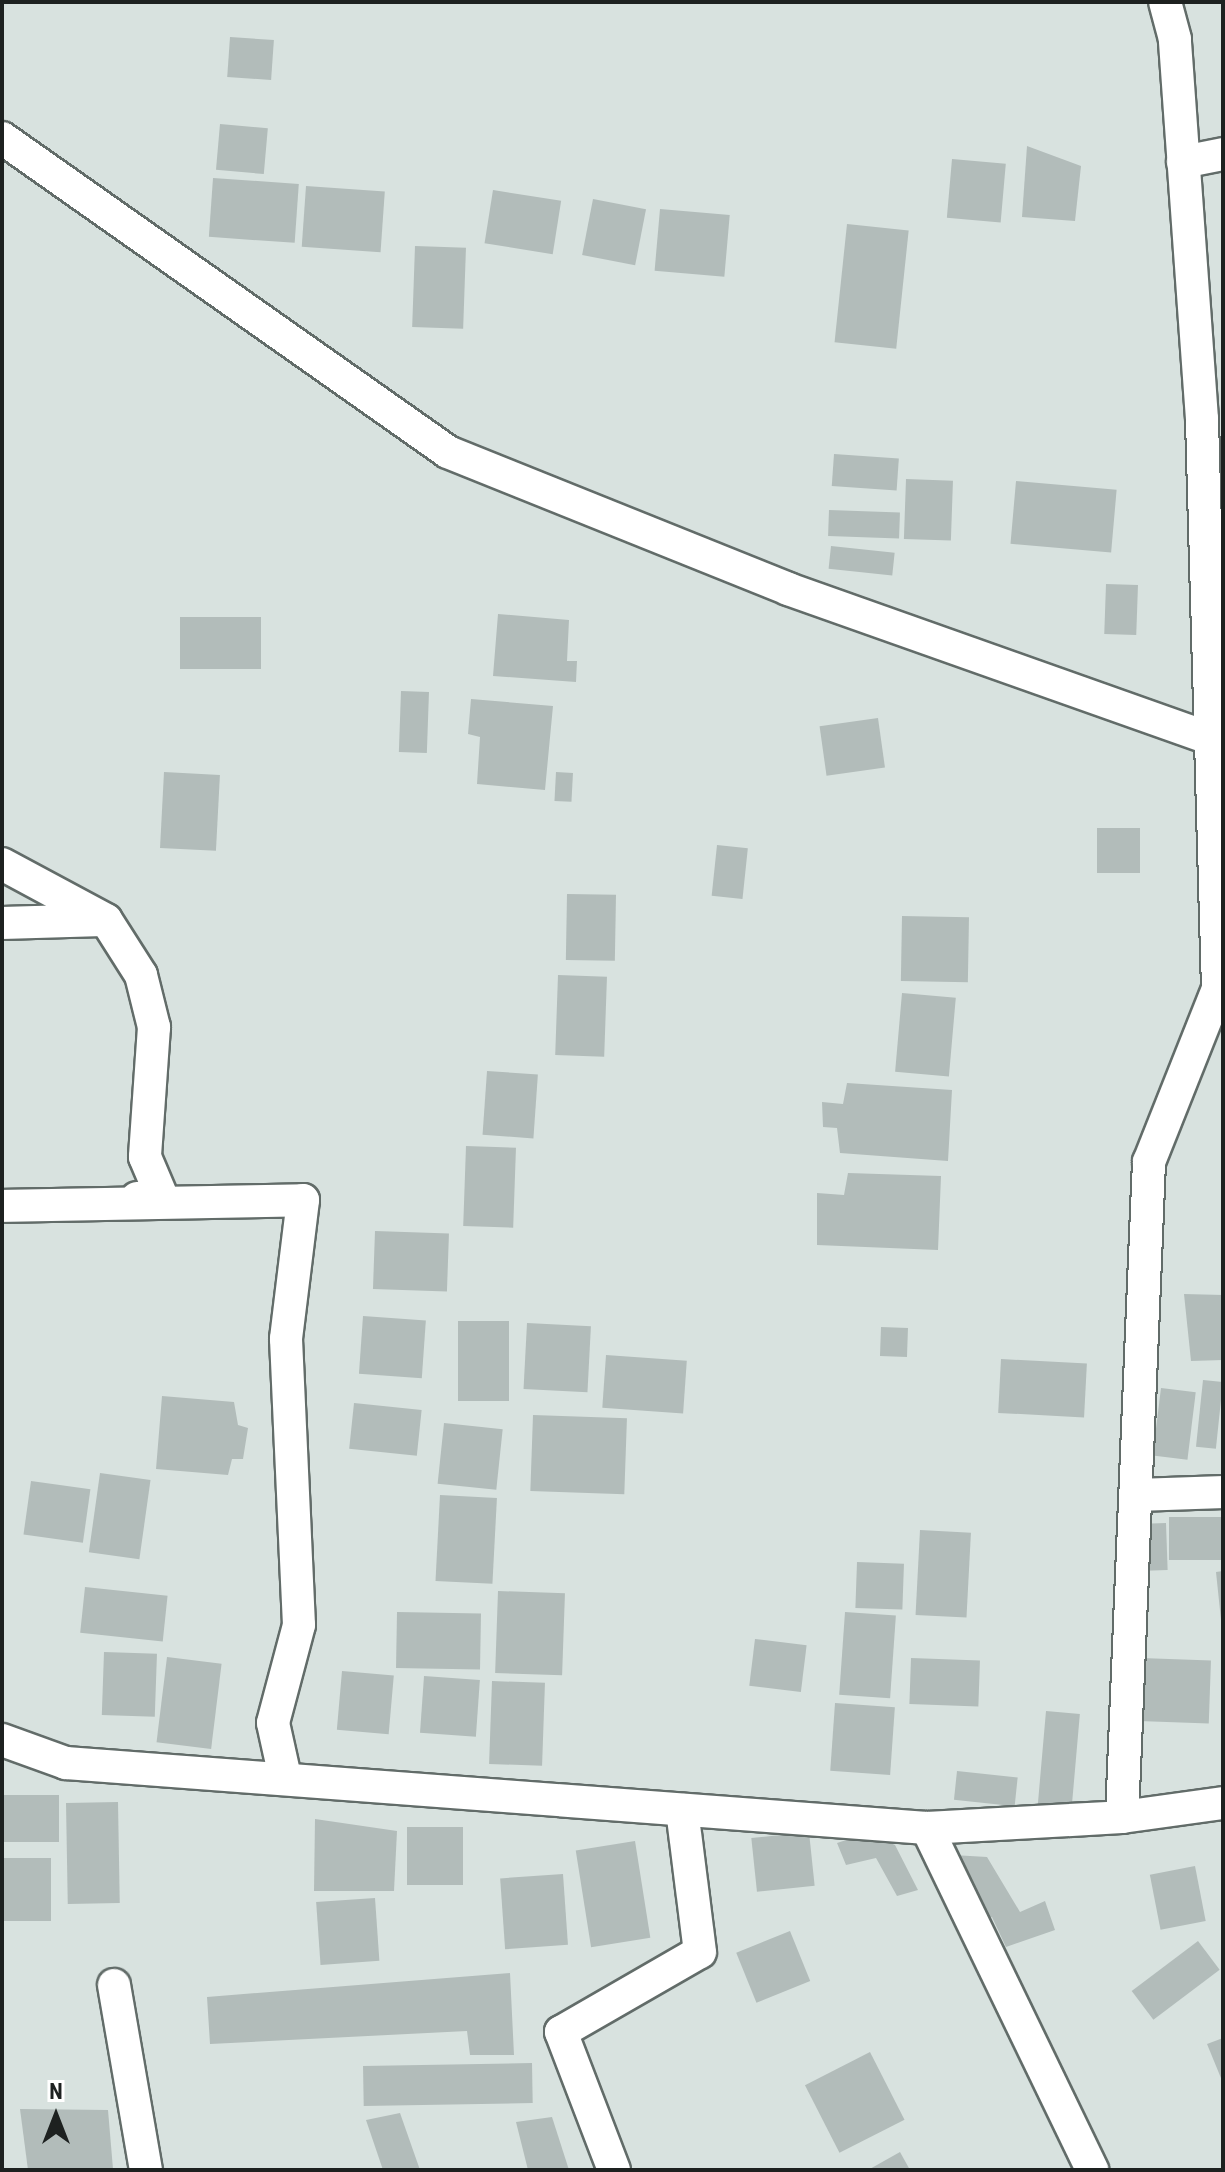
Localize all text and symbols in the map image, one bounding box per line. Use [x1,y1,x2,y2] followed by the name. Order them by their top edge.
[16,2076,96,2156] north arrow
[49,2079,63,2104] text: N

